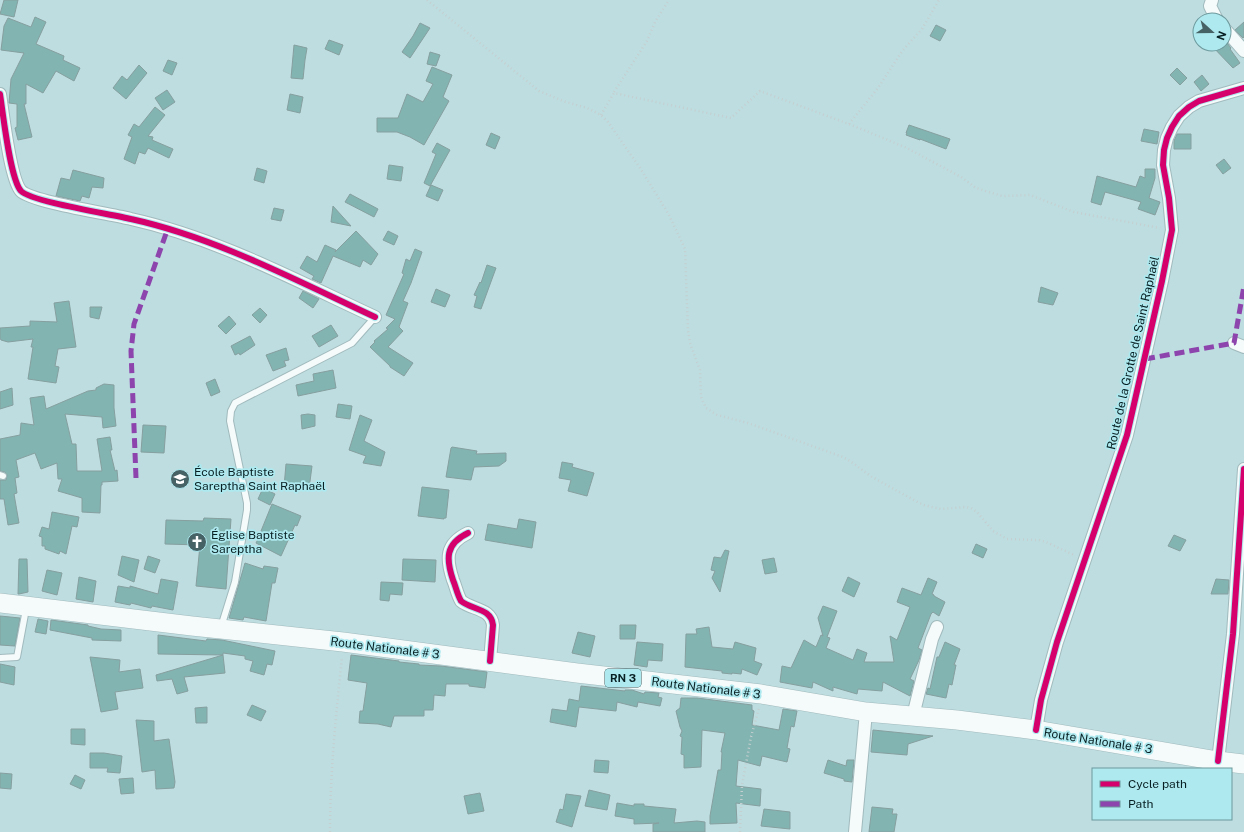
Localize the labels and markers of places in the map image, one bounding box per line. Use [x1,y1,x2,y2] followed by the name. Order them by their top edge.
[194,465,326,493] place label: École Baptiste Sareptha Saint Raphaël
[169,468,191,490] school or university icon: École Baptiste Sareptha Saint Raphaël
[211,528,295,556] place label: Église Baptiste Sareptha
[186,531,208,553] church icon: Église Baptiste Sareptha

